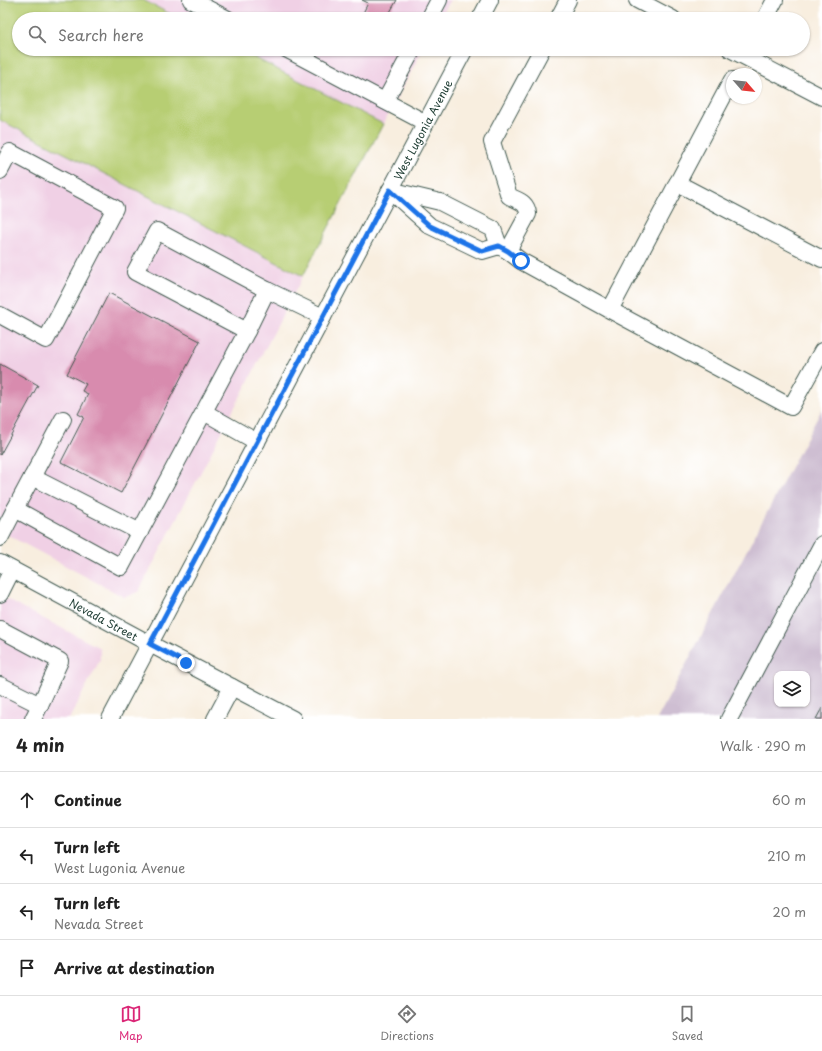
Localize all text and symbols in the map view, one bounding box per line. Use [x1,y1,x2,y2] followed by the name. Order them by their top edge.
[12,12,810,56] search box
[26,23,48,45] icon: search
[58,23,144,46] text: Search here
[726,68,762,104] north arrow
[389,76,456,183] street label: West Lugonia Avenue
[512,252,530,270] route start
[67,594,142,645] street label: Nevada Street
[177,654,195,672] route end
[774,671,810,707] map controls
[774,671,810,707] button: layers
[16,732,64,758] text: 4 min
[720,736,806,755] text: Walk · 290 m
[54,788,122,811] text: Continue
[16,789,38,811] icon: ahead
[772,790,806,809] text: 60 m
[54,835,120,858] text: Turn left
[16,845,38,867] icon: left
[767,846,806,865] text: 210 m
[54,858,185,877] text: West Lugonia Avenue
[54,891,120,914] text: Turn left
[16,901,38,923] icon: left
[772,902,806,921] text: 20 m
[54,914,143,933] text: Nevada Street
[54,956,215,979] text: Arrive at destination
[16,957,38,979] icon: arrive
[119,1003,142,1044] tab: Map
[380,1003,434,1044] tab: Directions
[672,1003,703,1044] tab: Saved

